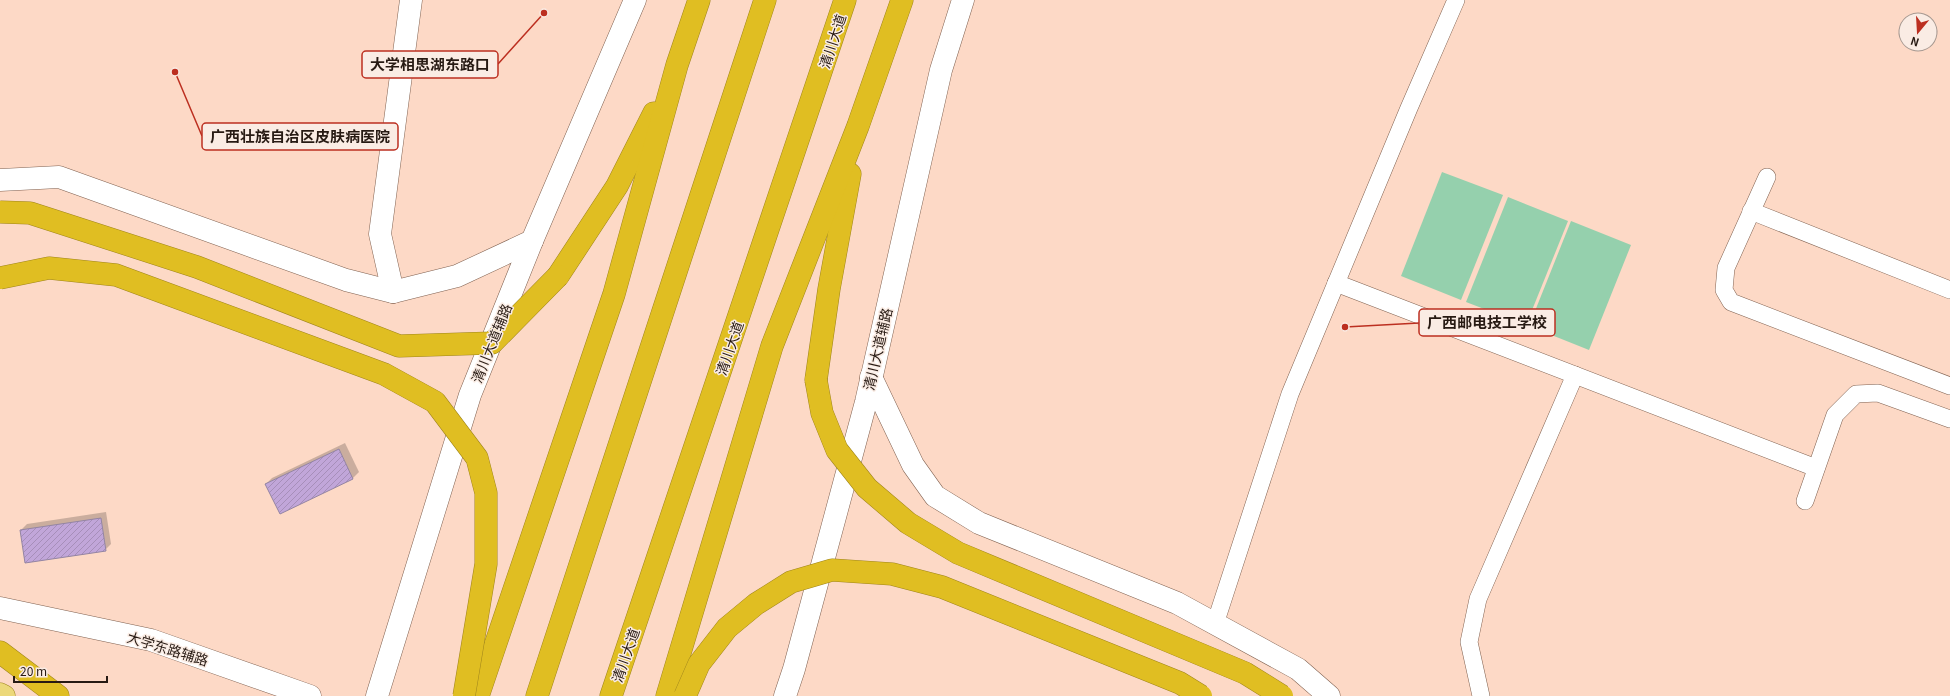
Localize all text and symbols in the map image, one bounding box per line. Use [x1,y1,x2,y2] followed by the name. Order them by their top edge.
[814,11,850,71] street label: 清川大道
[1898,12,1938,52] north arrow
[1908,34,1921,51] text: N
[362,51,498,78] callout: 大学相思湖东路口
[370,53,490,74] text: 大学相思湖东路口
[202,123,398,150] callout: 广西壮族自治区皮肤病医院
[210,125,390,146] text: 广西壮族自治区皮肤病医院
[466,300,516,386] street label: 清川大道辅路
[858,306,896,392] street label: 清川大道辅路
[1419,309,1555,336] callout: 广西邮电技工学校
[1427,311,1547,332] text: 广西邮电技工学校
[710,318,748,378] street label: 清川大道
[606,625,644,685] street label: 清川大道
[125,626,211,670] street label: 大学东路辅路
[14,658,107,684] scale bar
[20,662,47,679] text: 20 m

